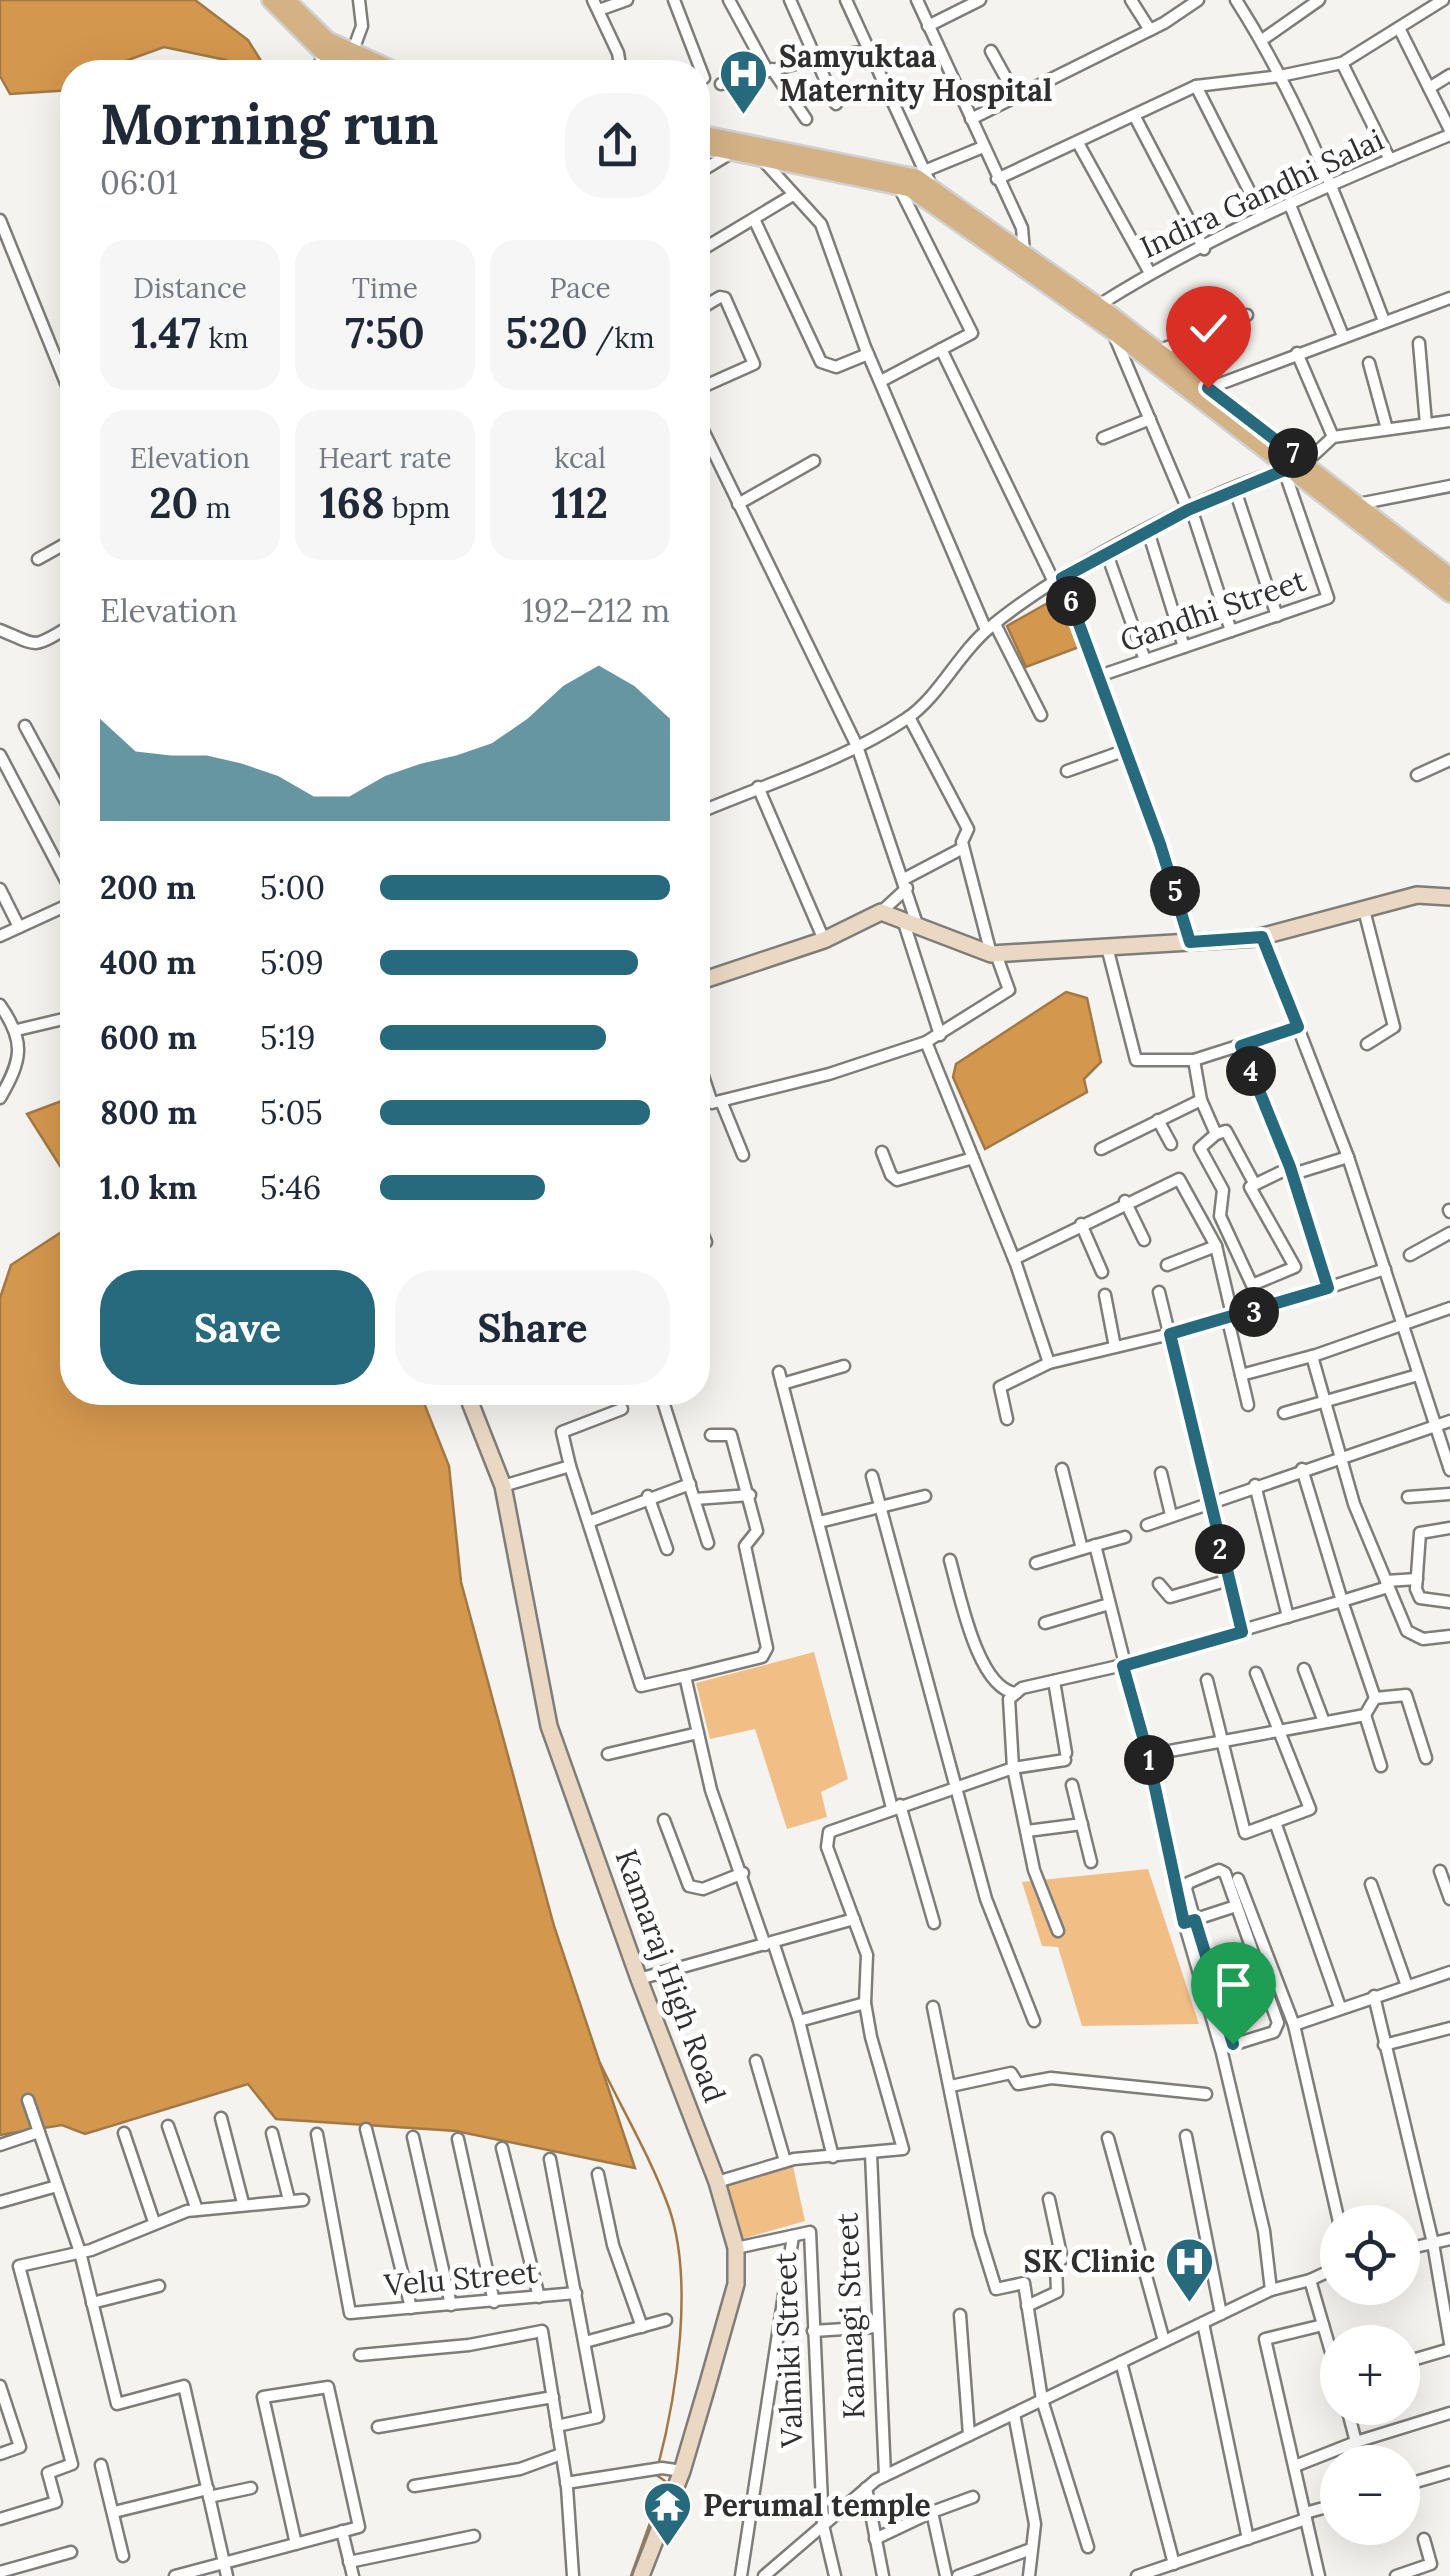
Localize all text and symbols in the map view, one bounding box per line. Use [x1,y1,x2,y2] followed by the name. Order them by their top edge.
[779,37,1052,110] place label: Samyuktaa Maternity Hospital
[718,48,770,116] hospital icon: Samyuktaa Maternity Hospital
[100,89,438,159] text: Morning run
[565,93,670,198] button: share
[1134,120,1389,266] street label: Indira Gandhi Salai
[100,162,178,203] text: 06:01
[133,270,247,306] text: Distance
[352,270,418,306] text: Time
[549,270,611,306] text: Pace
[1166,286,1251,389] pin
[1181,301,1236,356] icon: check
[132,306,201,360] text: 1.47
[345,306,425,360] text: 7:50
[505,306,588,360] text: 5:20
[201,320,248,356] text: km
[588,320,655,356] text: /km
[1268,428,1318,478] pin: 7
[1286,435,1300,471] text: 7
[130,440,250,476] text: Elevation
[318,440,452,476] text: Heart rate
[554,440,606,476] text: kcal
[149,476,198,530] text: 20
[320,476,385,530] text: 168
[552,476,608,530] text: 112
[198,490,231,526] text: m
[385,490,450,526] text: bpm
[1115,560,1311,660] street label: Gandhi Street
[1046,576,1096,626] pin: 6
[1063,583,1079,619] text: 6
[100,590,237,631] text: Elevation
[522,590,670,631] text: 192–212 m
[1150,866,1200,916] pin: 5
[100,867,196,908] text: 200 m
[260,867,325,908] text: 5:00
[1167,873,1183,909] text: 5
[100,942,196,983] text: 400 m
[260,942,324,983] text: 5:09
[100,1017,197,1058] text: 600 m
[260,1017,316,1058] text: 5:19
[1226,1046,1276,1096] pin: 4
[1243,1053,1259,1089] text: 4
[100,1092,197,1133] text: 800 m
[260,1092,323,1133] text: 5:05
[100,1167,197,1208] text: 1.0 km
[260,1167,321,1208] text: 5:46
[100,1270,375,1385] button: Save
[395,1270,670,1385] button: Share
[1229,1287,1279,1337] pin: 3
[1246,1294,1262,1330] text: 3
[1195,1524,1245,1574] pin: 2
[1213,1531,1227,1567] text: 2
[1124,1735,1174,1785] pin: 1
[1143,1742,1155,1778] text: 1
[607,1844,734,2108] street label: Kamaraj High Road
[1191,1942,1276,2045] pin
[1206,1957,1261,2012] icon: arrive
[1320,2205,1420,2545] map controls
[1320,2205,1420,2305] button: locate
[827,2212,874,2420] street label: Kannagi Street
[1164,2236,1216,2304] hospital icon: SK Clinic
[1024,2242,1155,2280] place label: SK Clinic
[766,2251,810,2449] street label: Valmiki Street
[382,2252,540,2304] street label: Velu Street
[1320,2325,1420,2425] button: +
[1320,2445,1420,2545] button: −
[642,2480,694,2548] temple icon: Perumal temple
[703,2486,931,2524] place label: Perumal temple

